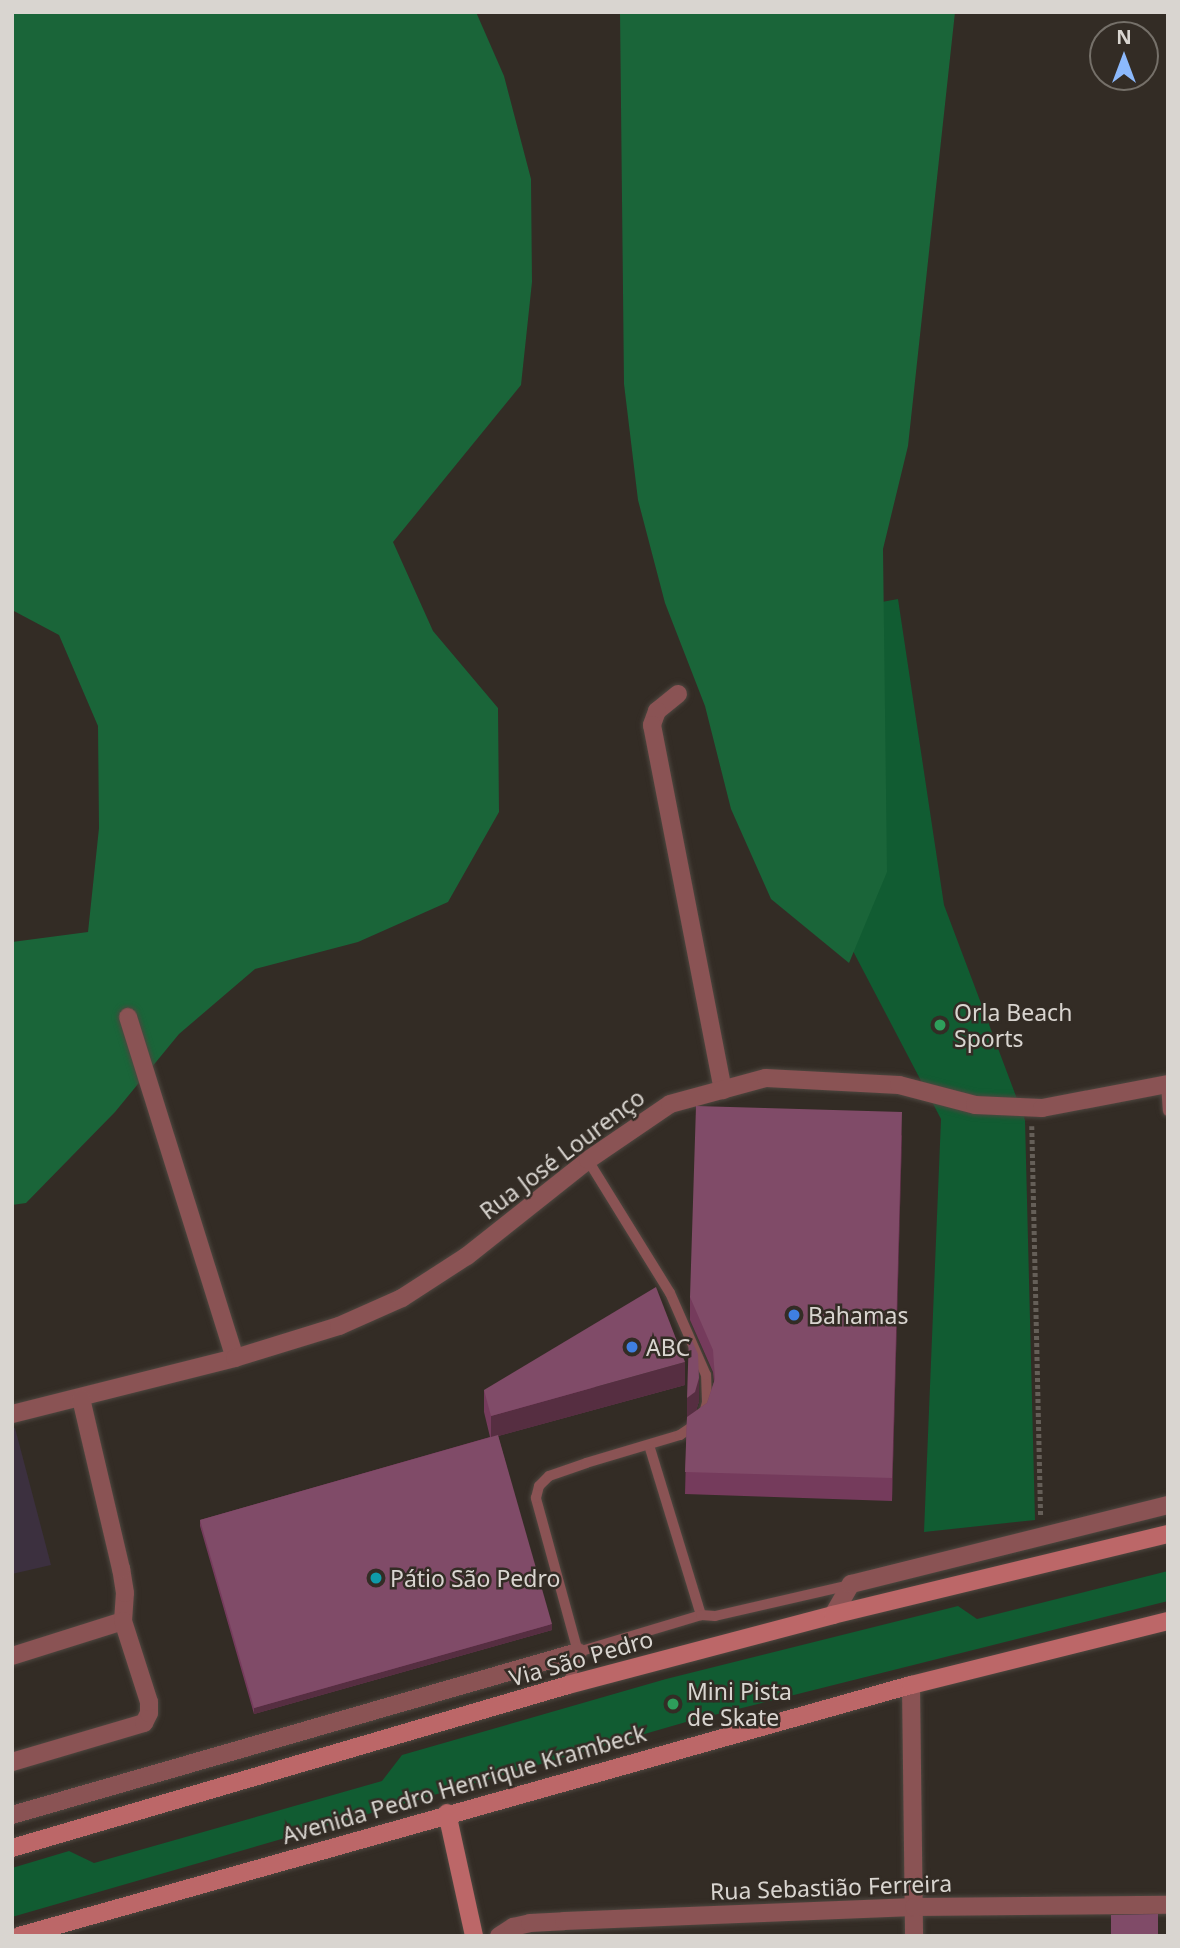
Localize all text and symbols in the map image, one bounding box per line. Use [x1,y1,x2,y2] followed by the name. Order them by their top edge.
[1089,21,1159,91] north arrow
[1116,24,1132,50] text: N
[954,998,1072,1052] place label: Orla Beach Sports
[932,1017,948,1033] marker: Orla Beach Sports
[474,1083,650,1225] street label: Rua José Lourenço
[808,1301,908,1329] place label: Bahamas
[786,1307,802,1323] marker: Bahamas
[646,1333,690,1361] place label: ABC
[624,1339,640,1355] marker: ABC
[390,1564,560,1592] place label: Pátio São Pedro
[368,1570,384,1586] marker: Pátio São Pedro
[506,1624,656,1692] street label: Via São Pedro
[687,1677,792,1731] place label: Mini Pista de Skate
[665,1696,681,1712] marker: Mini Pista de Skate
[279,1719,649,1849] street label: Avenida Pedro Henrique Krambeck
[709,1869,953,1905] street label: Rua Sebastião Ferreira

